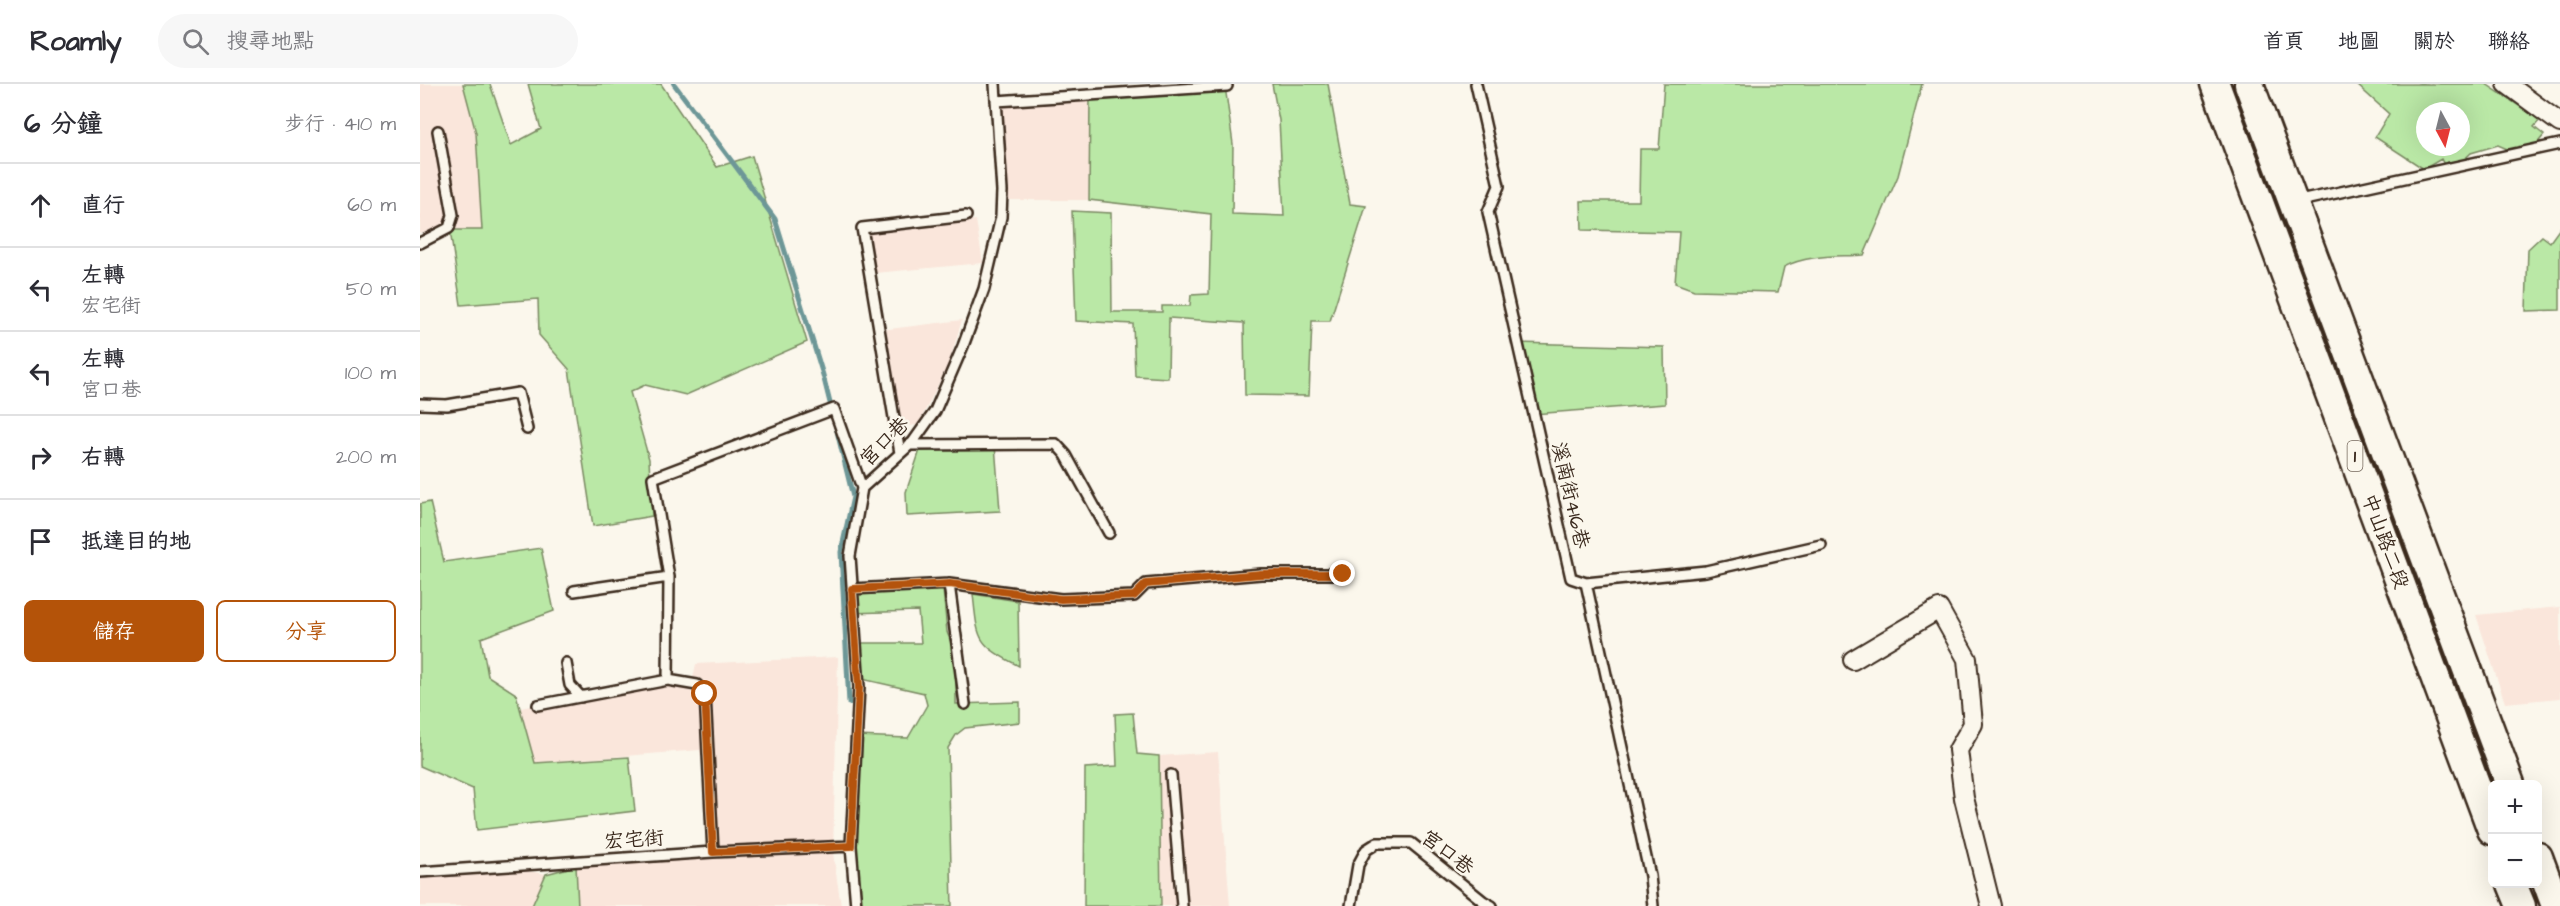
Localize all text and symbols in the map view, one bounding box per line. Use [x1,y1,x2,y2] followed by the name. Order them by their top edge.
[158,14,578,68] search box
[30,22,122,61] text: Roamly
[179,25,212,58] icon: search
[227,26,315,57] text: 搜尋地點
[2263,27,2305,56] text: 首頁
[2338,27,2380,56] text: 地圖
[2413,27,2455,56] text: 關於
[2488,27,2530,56] text: 聯絡
[2416,102,2470,156] north arrow
[24,106,103,142] text: 6 分鐘
[285,110,396,138] text: 步行 · 410 m
[24,189,57,222] icon: ahead
[81,190,125,221] text: 直行
[347,191,396,219] text: 60 m
[81,260,125,291] text: 左轉
[24,273,57,306] icon: left
[346,275,396,303] text: 50 m
[81,292,141,320] text: 宏宅街
[81,344,125,375] text: 左轉
[24,357,57,390] icon: left
[345,359,396,387] text: 100 m
[81,376,141,404] text: 宮口巷
[854,410,917,473] street label: 宮口巷
[1544,439,1596,552] street label: 溪南街416巷
[24,441,57,474] icon: right
[2348,441,2362,471] road number: 1
[81,442,125,473] text: 右轉
[336,443,396,471] text: 200 m
[2355,490,2415,593] street label: 中山路二段
[24,525,57,558] icon: arrive
[81,526,191,557] text: 抵達目的地
[1329,560,1355,586] route end
[24,600,204,662] button: 儲存
[216,600,396,662] button: 分享
[691,680,717,706] route start
[2488,780,2542,888] map controls
[2488,780,2542,834] button: +
[603,824,665,856] street label: 宏宅街
[1415,824,1481,883] street label: 宮口巷
[2488,834,2542,888] button: −

